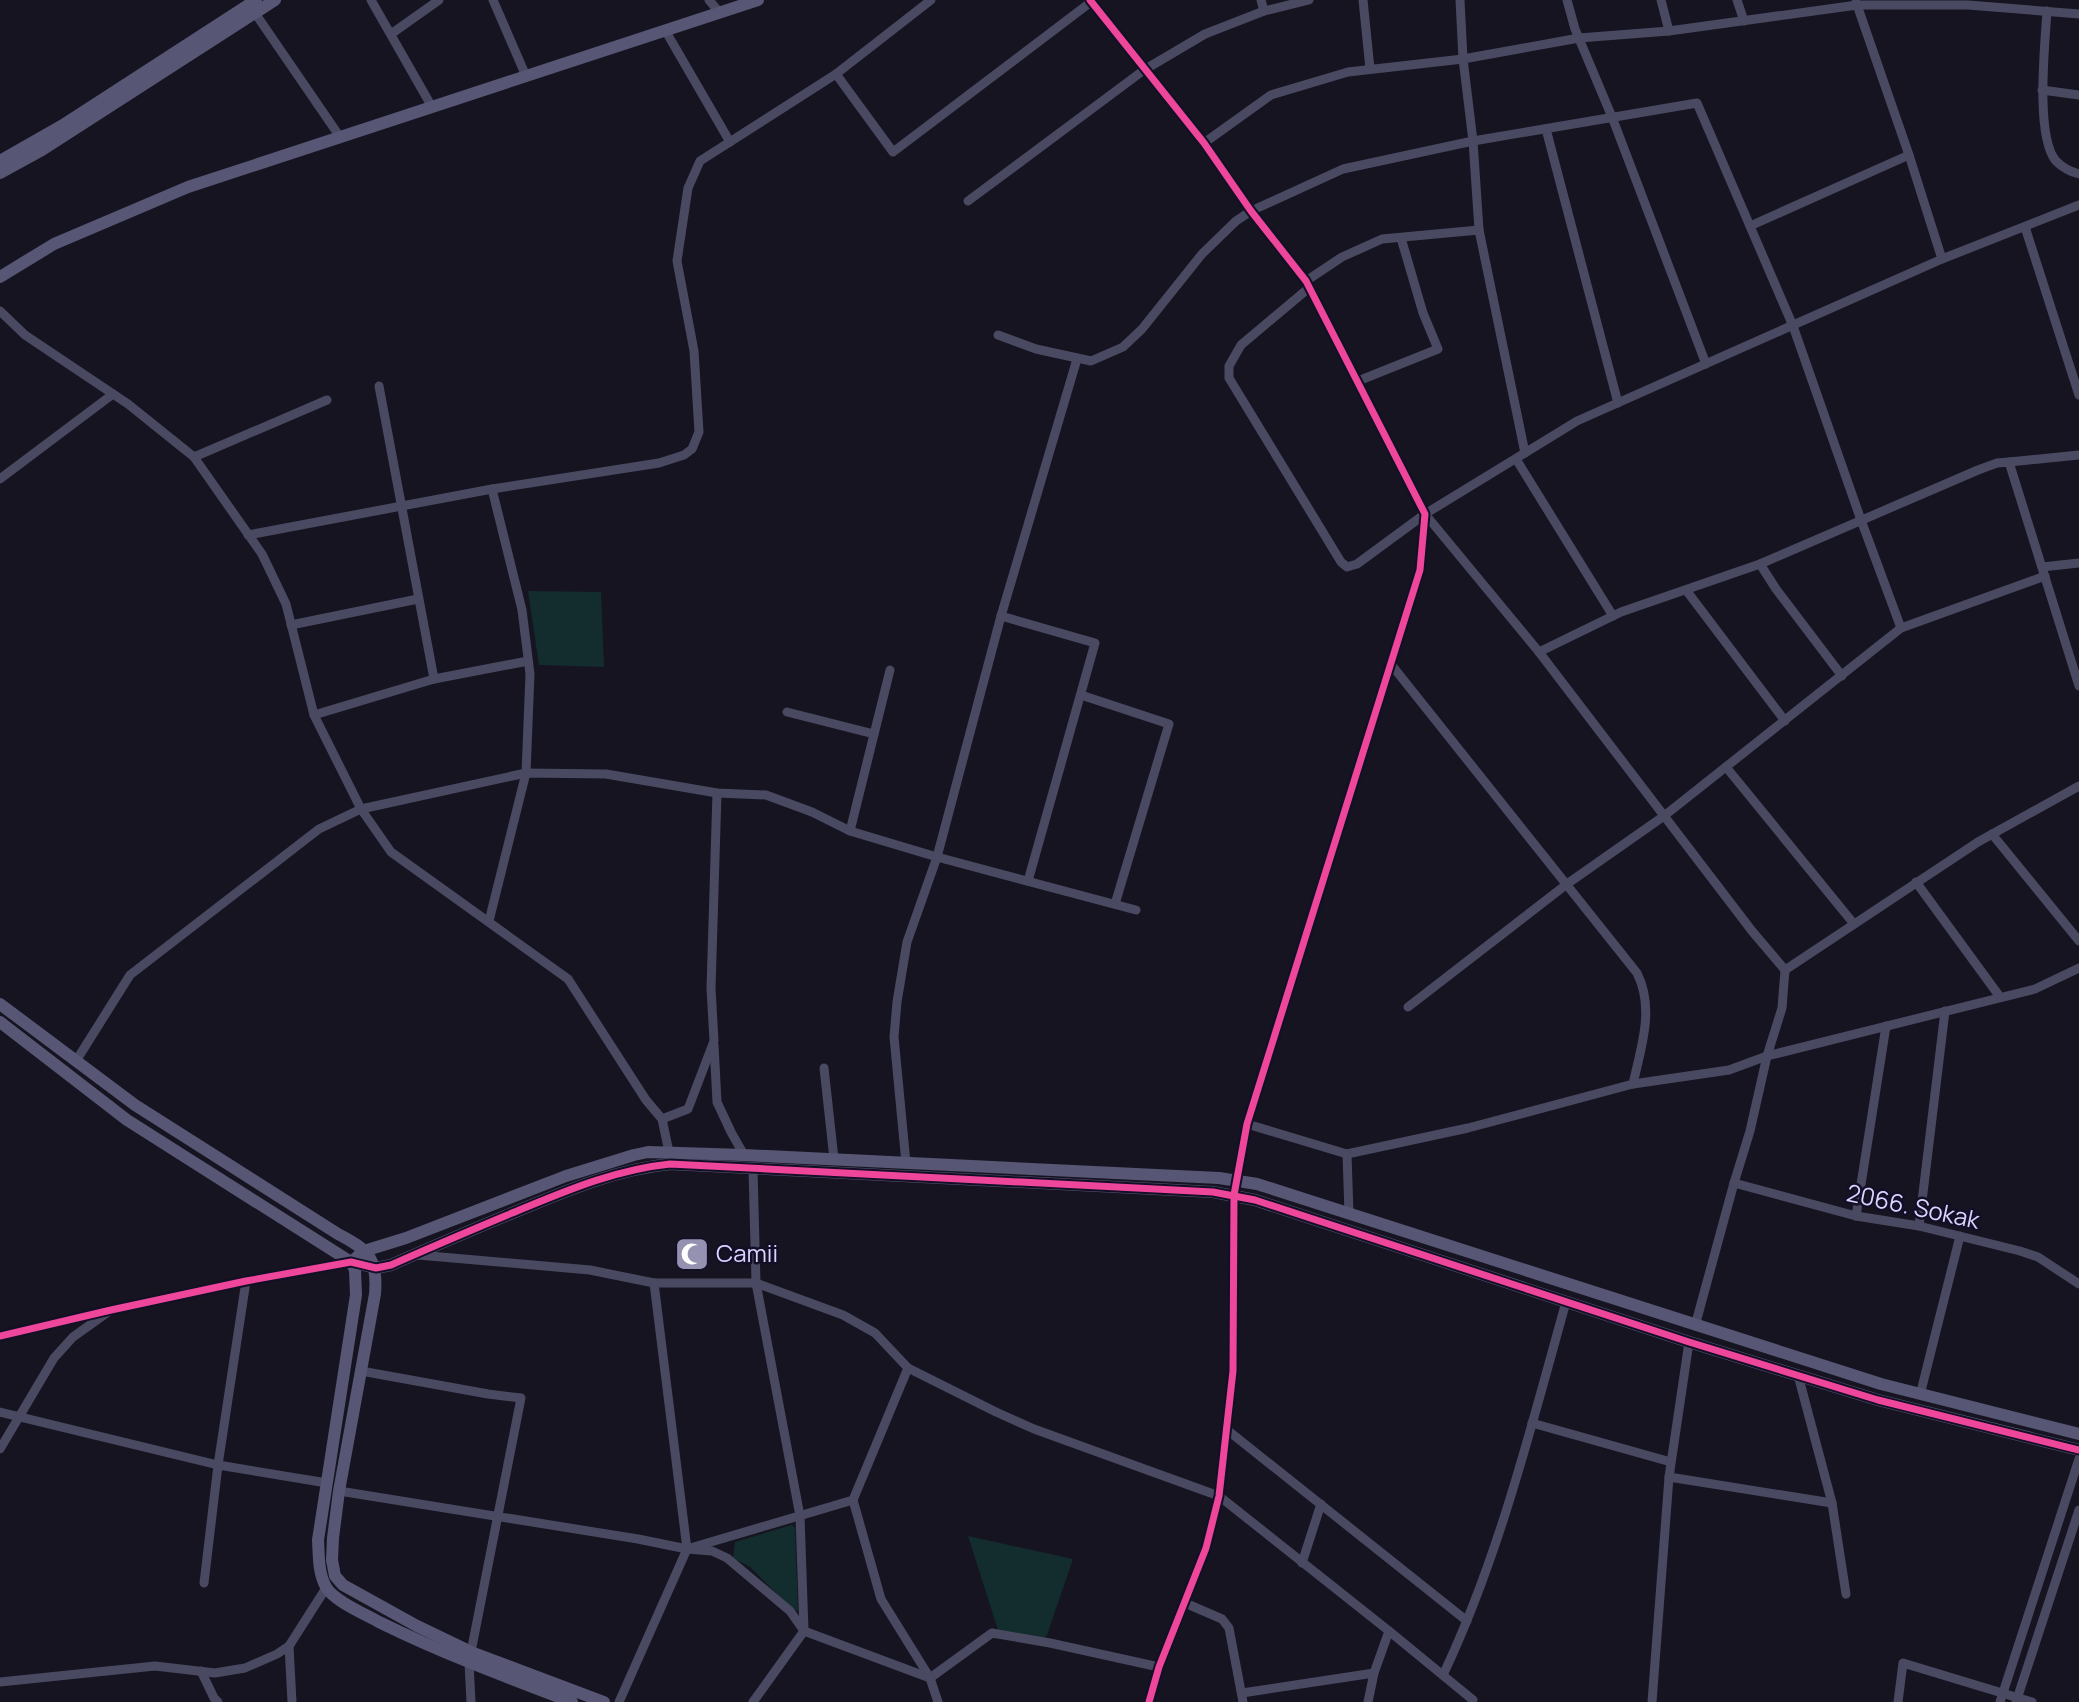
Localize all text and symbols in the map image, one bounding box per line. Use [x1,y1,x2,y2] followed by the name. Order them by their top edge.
[1844,1175,1984,1236] street label: 2066. Sokak
[673,1235,711,1273] mosque icon: Camii
[716,1236,778,1269] place label: Camii

